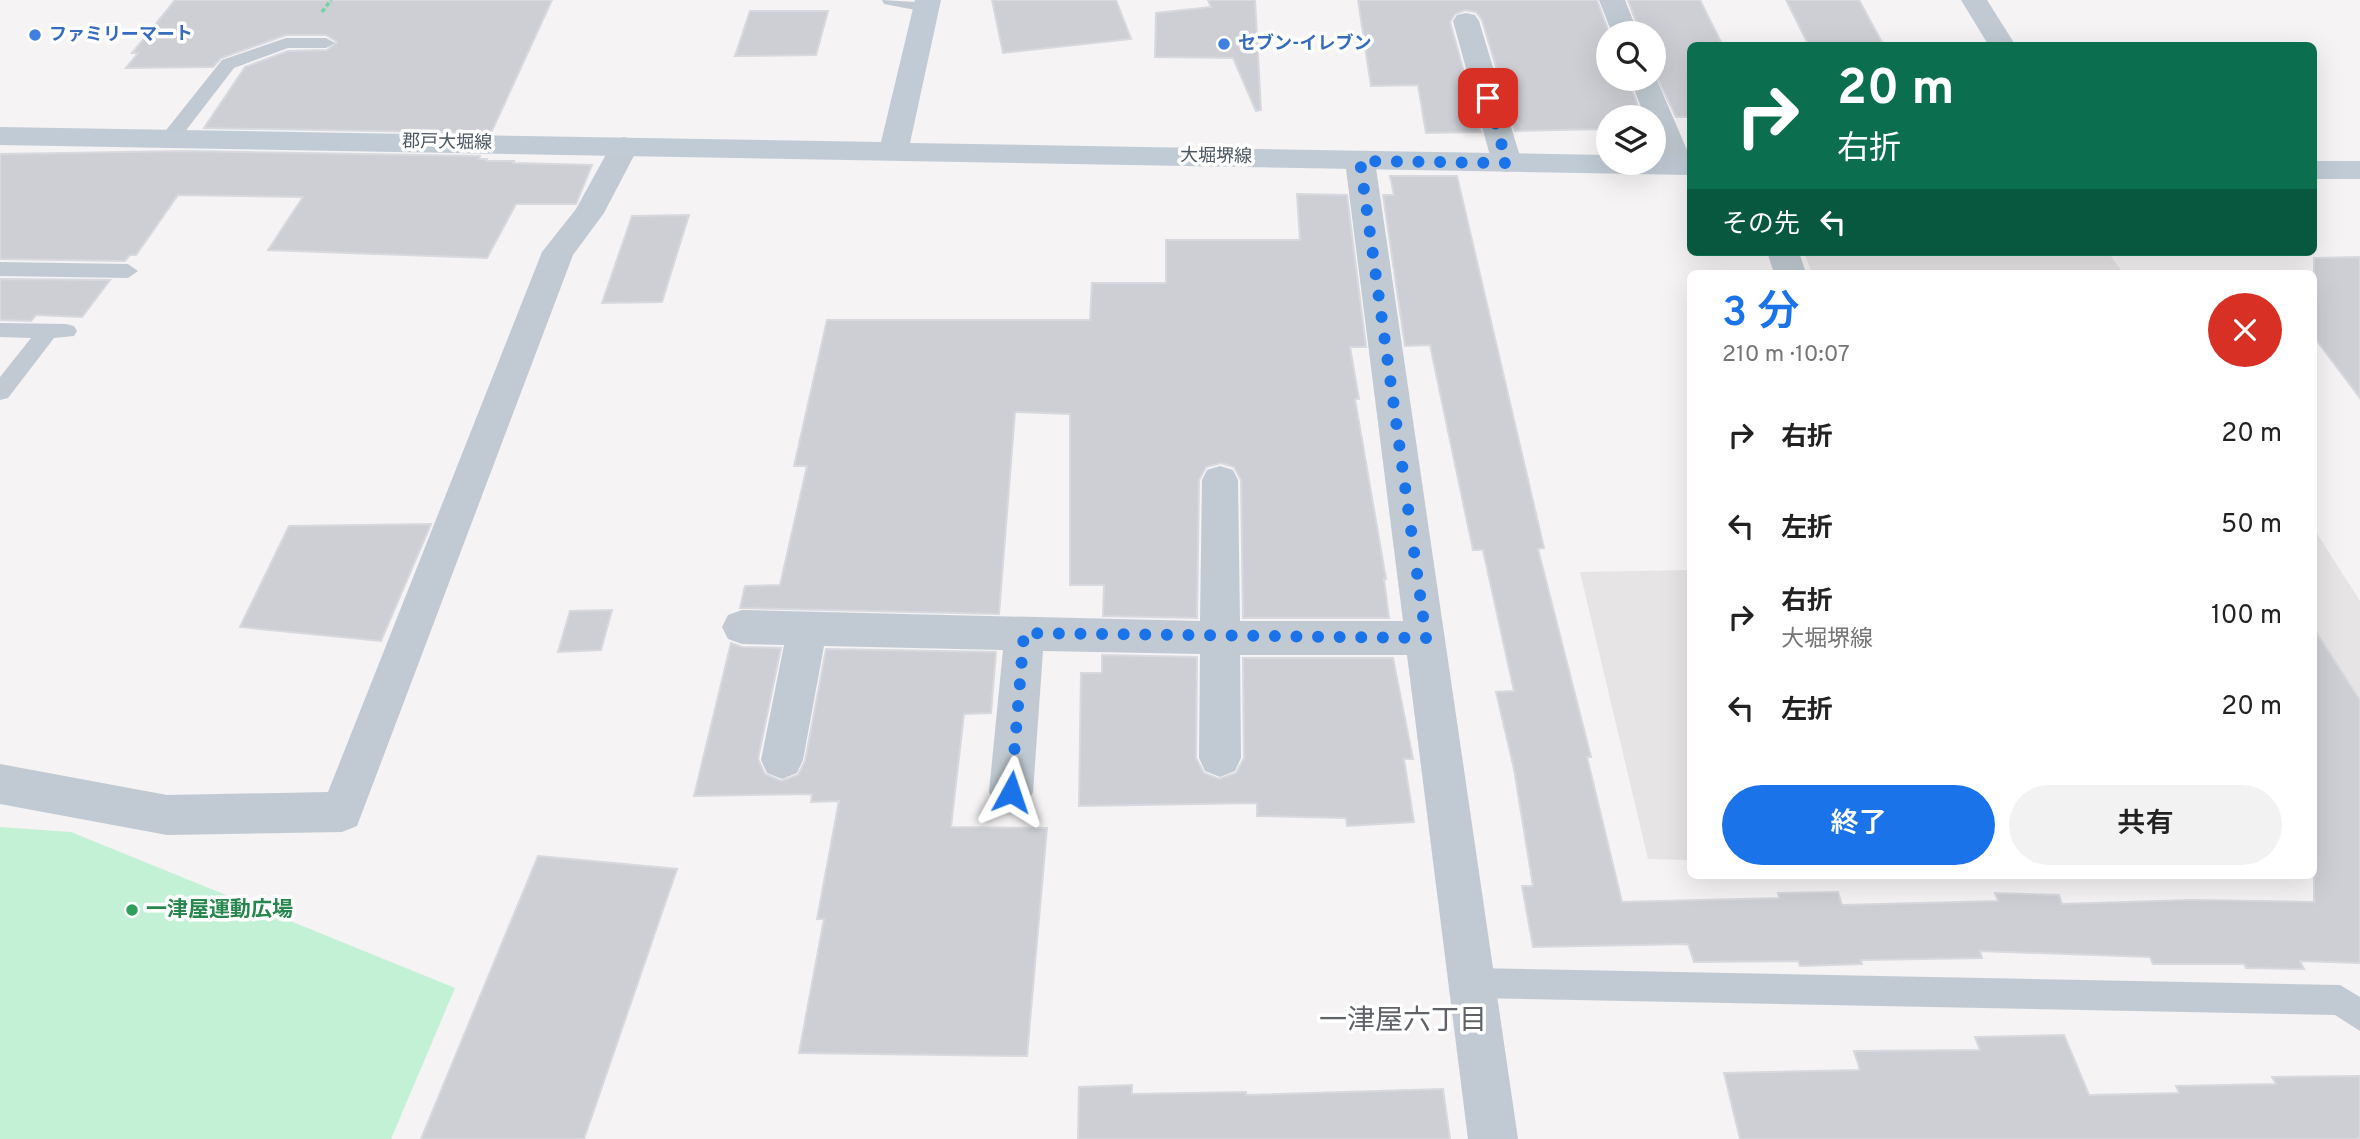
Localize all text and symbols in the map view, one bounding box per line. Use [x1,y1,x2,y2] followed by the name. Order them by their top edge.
[1596,21,1666,175] map controls
[1596,21,1666,91] button: search
[49,24,193,47] place label: ファミリーマート
[27,27,43,43] marker: ファミリーマート
[1238,33,1371,56] place label: セブン-イレブン
[1216,36,1232,52] marker: セブン-イレブン
[1837,60,1954,122] text: 20 m
[1458,68,1518,128] pin
[1722,70,1813,161] icon: right
[1469,79,1507,117] icon: arrive
[1596,105,1666,175] button: layers
[1837,130,1901,170] text: 右折
[402,131,492,155] street label: 郡戸大堀線
[1180,145,1252,169] street label: 大堀堺線
[1814,203,1852,241] icon: left
[1722,209,1800,242] text: その先
[1722,288,1800,341] text: 3 分
[2208,293,2282,367] button: close
[1722,341,1850,370] text: 210 m · 10:07
[1722,416,1760,454] icon: right
[2221,418,2282,451] text: 20 m
[1781,422,1833,455] text: 右折
[1722,507,1760,545] icon: left
[2221,509,2282,542] text: 50 m
[1781,513,1833,546] text: 左折
[1781,586,1833,619] text: 右折
[1722,598,1760,636] icon: right
[2211,600,2282,633] text: 100 m
[1781,626,1873,655] text: 大堀堺線
[1722,689,1760,727] icon: left
[2221,691,2282,724] text: 20 m
[1781,695,1833,728] text: 左折
[974,755,1048,829] position arrow
[1722,785,1995,865] button: 終了
[2009,785,2282,865] button: 共有
[146,897,293,924] place label: 一津屋運動広場
[124,902,140,918] marker: 一津屋運動広場
[1319,1004,1487,1040] district label: 一津屋六丁目

